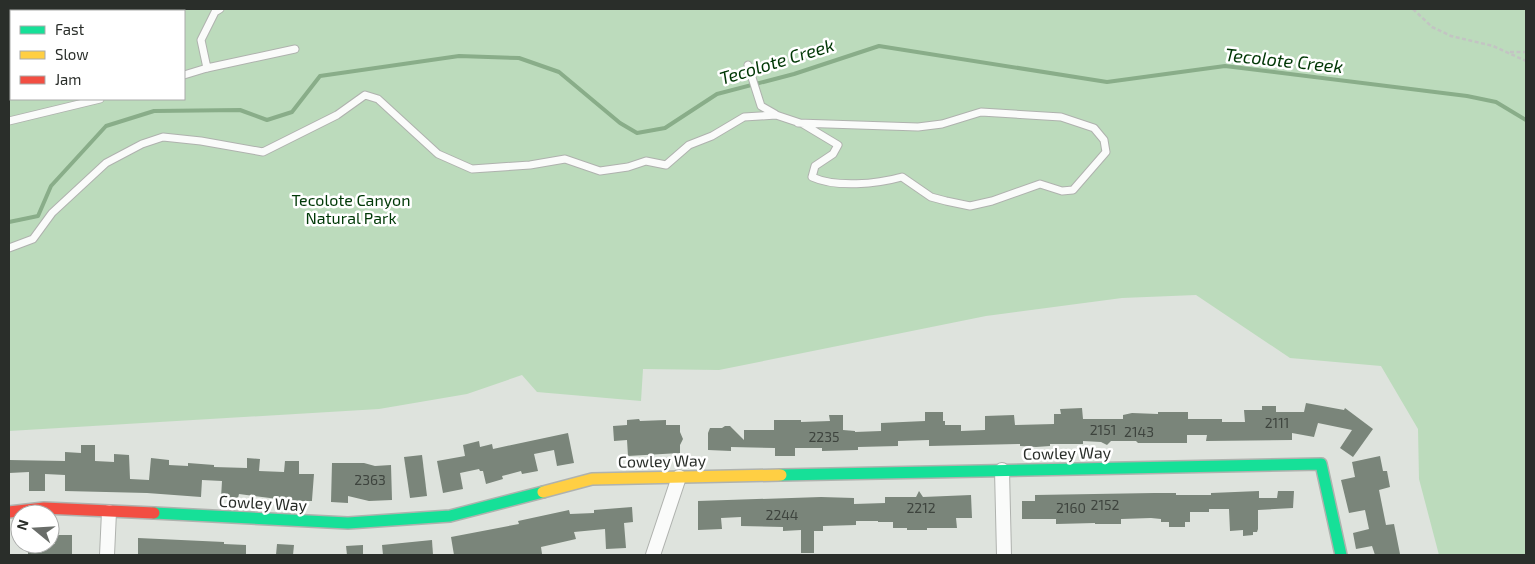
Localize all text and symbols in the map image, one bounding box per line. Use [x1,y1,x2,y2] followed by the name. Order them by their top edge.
[10,10,185,100] legend
[55,20,85,38] text: Fast
[717,33,837,89] water label: Tecolote Creek
[1224,43,1344,77] water label: Tecolote Creek
[55,45,89,63] text: Slow
[55,70,81,88] text: Jam
[292,190,410,227] park label: Tecolote Canyon Natural Park
[1265,414,1289,431] house number: 2111
[1090,421,1116,438] house number: 2151
[1124,423,1154,440] house number: 2143
[808,428,840,445] house number: 2235
[1023,442,1112,463] street label: Cowley Way
[618,450,707,471] street label: Cowley Way
[354,471,386,488] house number: 2363
[218,491,308,514] street label: Cowley Way
[1091,496,1120,513] house number: 2152
[906,499,936,516] house number: 2212
[1056,499,1086,516] house number: 2160
[10,504,60,554] north arrow
[766,506,798,523] house number: 2244
[13,517,32,532] text: N

